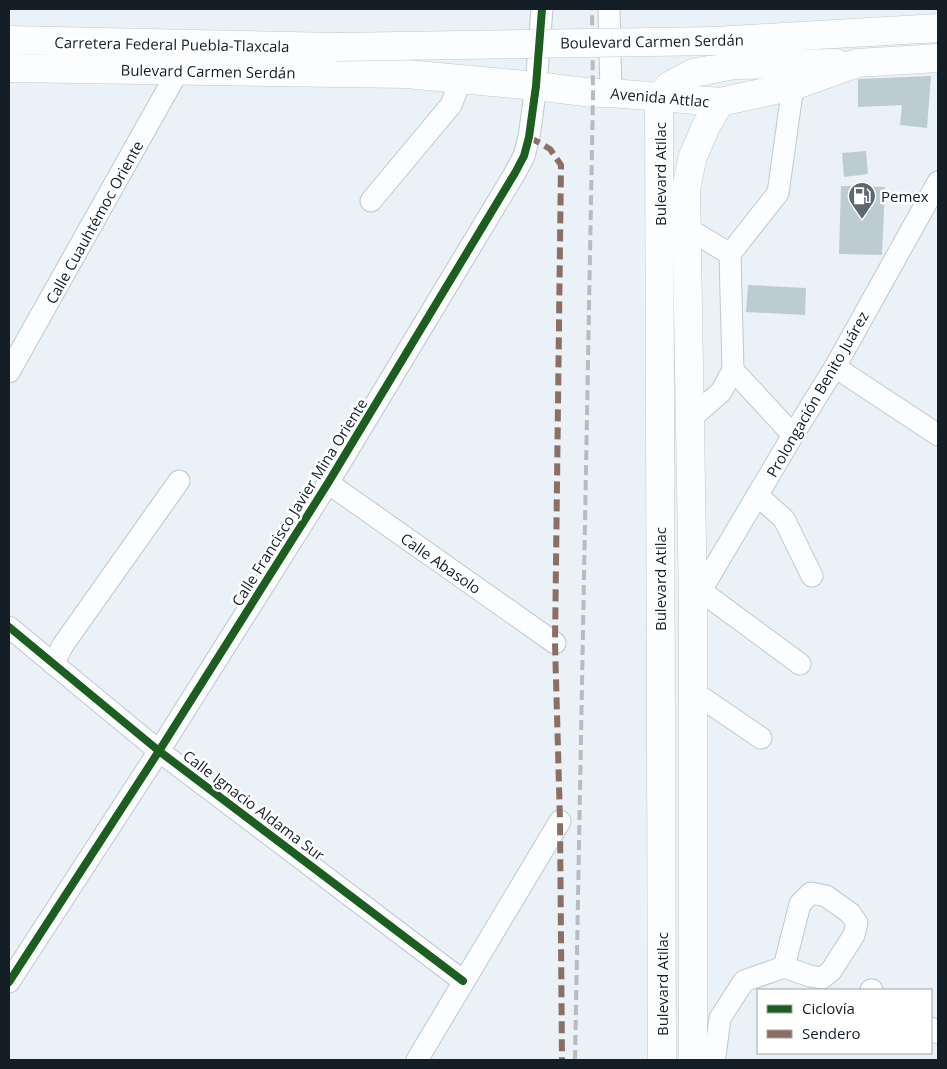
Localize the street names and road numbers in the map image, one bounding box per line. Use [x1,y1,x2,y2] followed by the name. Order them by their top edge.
[560,29,744,53] street label: Boulevard Carmen Serdán
[54,32,290,56] street label: Carretera Federal Puebla-Tlaxcala
[120,59,296,83] street label: Bulevard Carmen Serdán
[610,83,710,111] street label: Avenida Attlac
[650,122,670,226] street label: Bulevard Atilac
[41,137,147,307] street label: Calle Cuauhtémoc Oriente
[761,307,873,481] street label: Prolongación Benito Juárez
[227,394,371,610] street label: Calle Francisco Javier Mina Oriente
[650,527,670,631] street label: Bulevard Atilac
[397,528,485,598] street label: Calle Abasolo
[179,745,329,865] street label: Calle Ignacio Aldama Sur
[652,932,672,1036] street label: Bulevard Atilac

